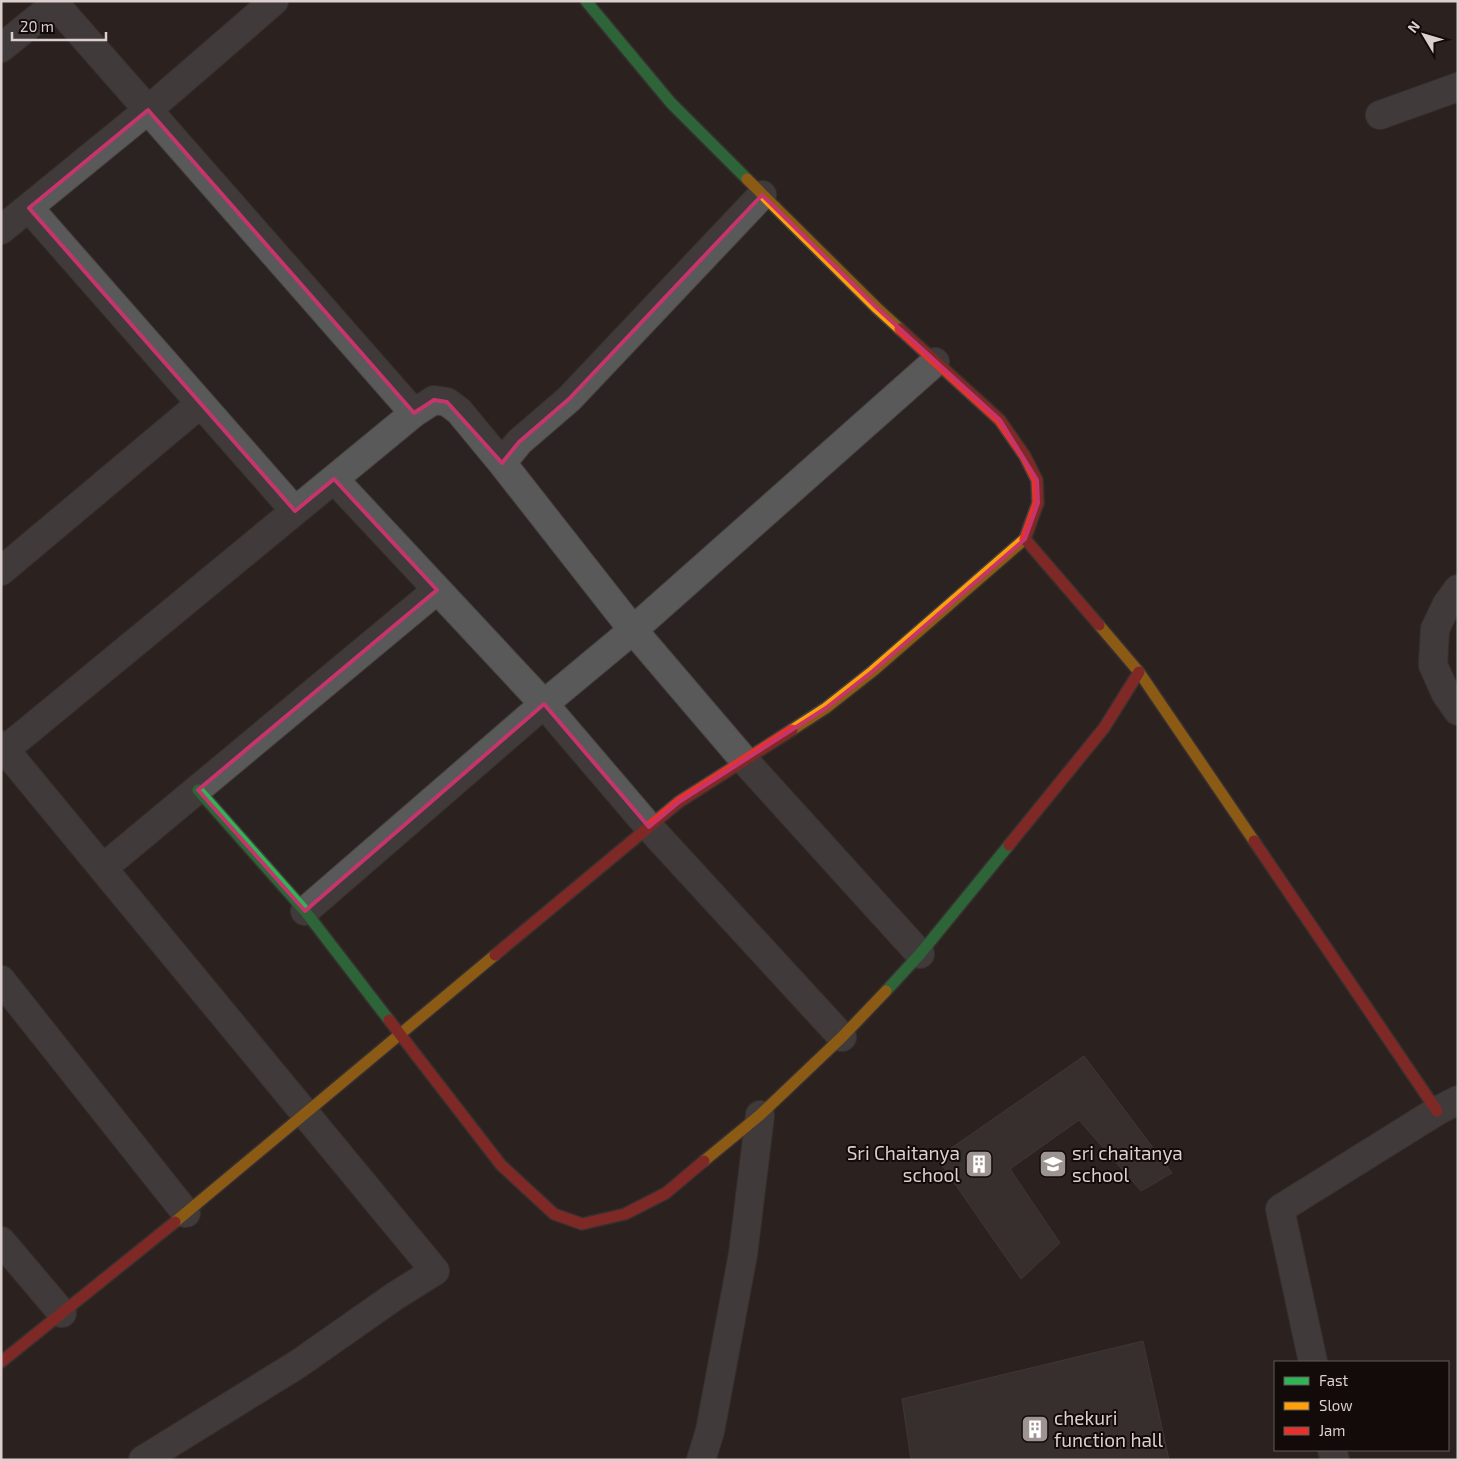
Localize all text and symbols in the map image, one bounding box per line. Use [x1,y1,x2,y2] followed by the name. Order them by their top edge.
[12,10,106,42] scale bar
[1399,10,1449,60] north arrow
[20,17,54,35] text: 20 m
[1404,17,1423,36] text: N
[847,1141,960,1186] place label: Sri Chaitanya school
[1072,1141,1183,1186] place label: sri chaitanya school
[964,1149,994,1179] building icon: Sri Chaitanya school
[1038,1149,1068,1179] school or university icon: sri chaitanya school
[1274,1361,1449,1451] legend
[1319,1371,1349,1389] text: Fast
[1319,1396,1353,1414] text: Slow
[1054,1406,1164,1451] place label: chekuri function hall
[1020,1414,1050,1444] building icon: chekuri function hall
[1319,1421,1345,1439] text: Jam

